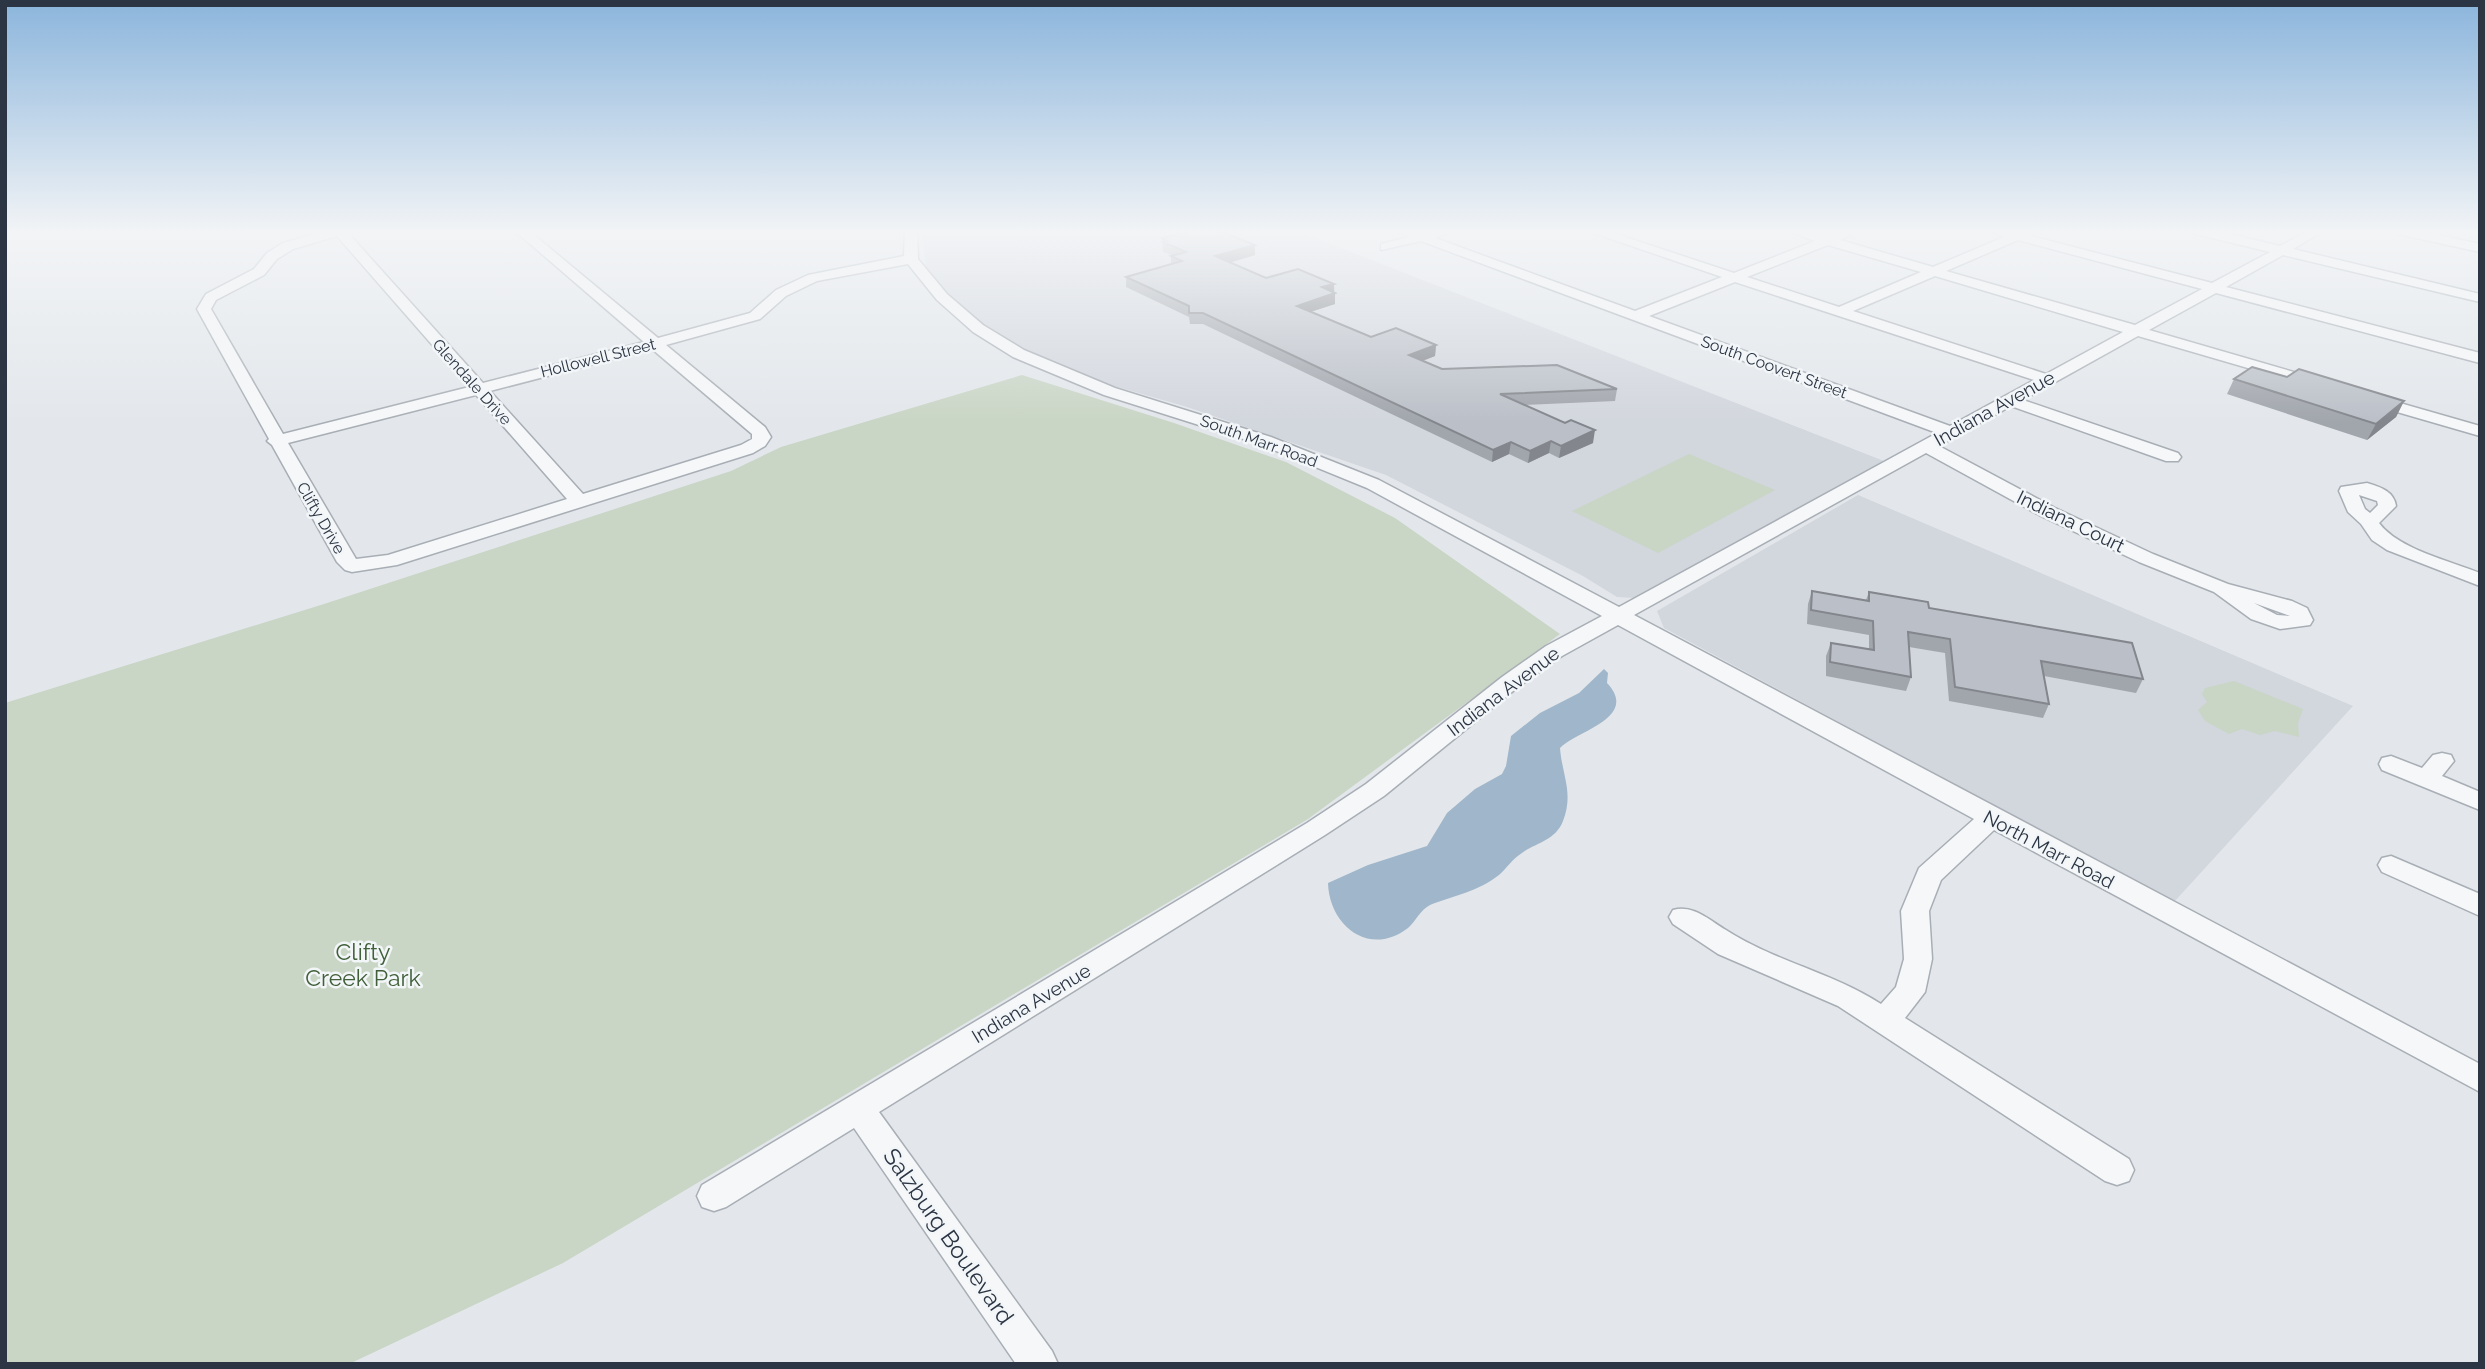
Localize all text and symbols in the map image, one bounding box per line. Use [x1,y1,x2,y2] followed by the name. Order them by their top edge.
[1698,332,1850,403] street label: South Coovert Street
[539,334,658,381] street label: Hollowell Street
[428,335,516,429] street label: Glendale Drive
[1930,366,2058,450] street label: Indiana Avenue
[1198,411,1320,471] street label: South Marr Road
[293,479,349,557] street label: Clifty Drive
[2014,485,2129,557] street label: Indiana Court
[1443,642,1563,740] street label: Indiana Avenue
[1980,805,2118,893] street label: North Marr Road
[305,938,421,991] park label: Clifty Creek Park
[968,959,1094,1047] street label: Indiana Avenue
[878,1143,1020,1329] street label: Salzburg Boulevard

